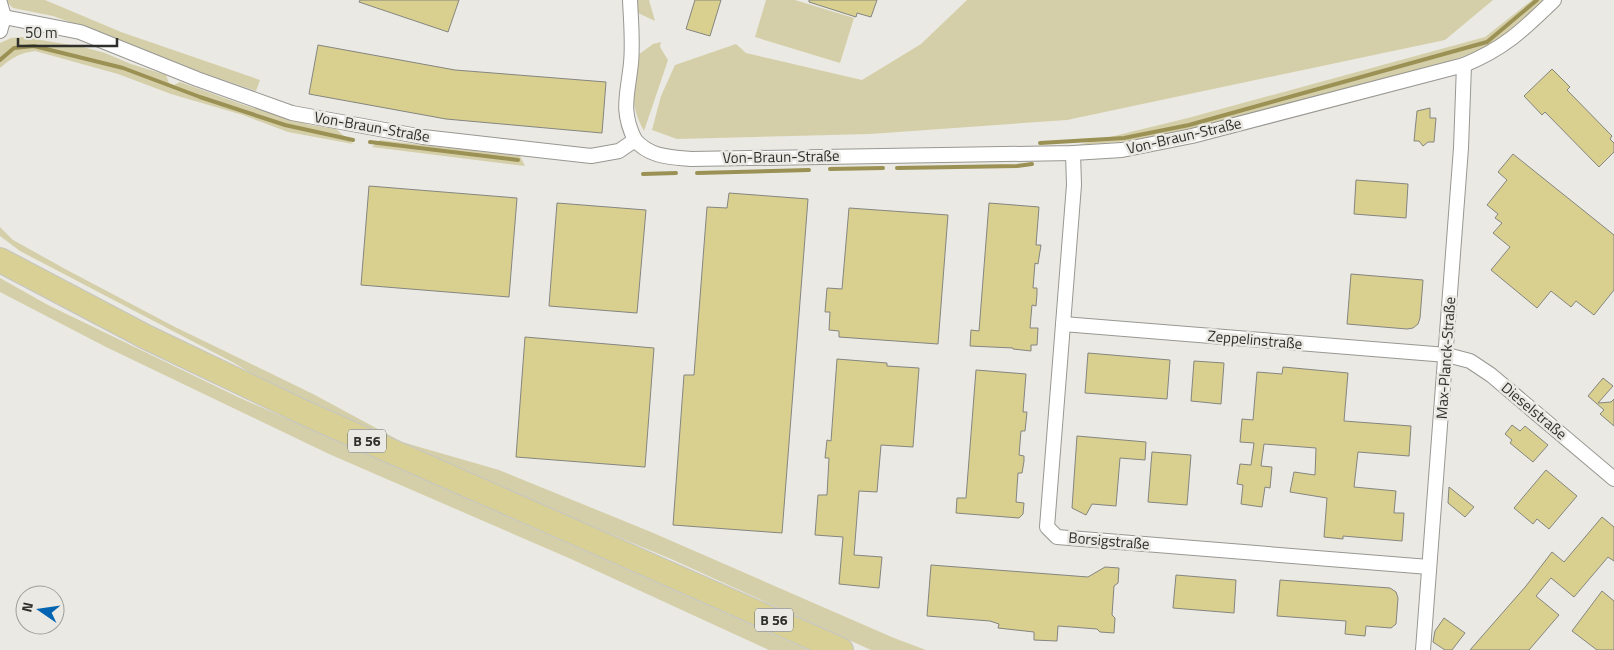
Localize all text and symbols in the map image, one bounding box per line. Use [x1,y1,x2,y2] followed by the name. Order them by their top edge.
[18,15,116,47] scale bar
[25,21,58,44] text: 50 m
[312,105,432,148] street label: Von-Braun-Straße
[1124,111,1244,160] street label: Von-Braun-Straße
[722,144,840,169] street label: Von-Braun-Straße
[1430,296,1461,420] street label: Max-Planck-Straße
[1207,324,1303,355] street label: Zeppelinstraße
[1496,376,1572,445] street label: Dieselstraße
[348,430,386,452] road number: B 56
[1067,525,1151,556] street label: Borsigstraße
[15,585,65,635] north arrow
[16,600,38,614] text: N
[755,608,793,632] road number: B 56

